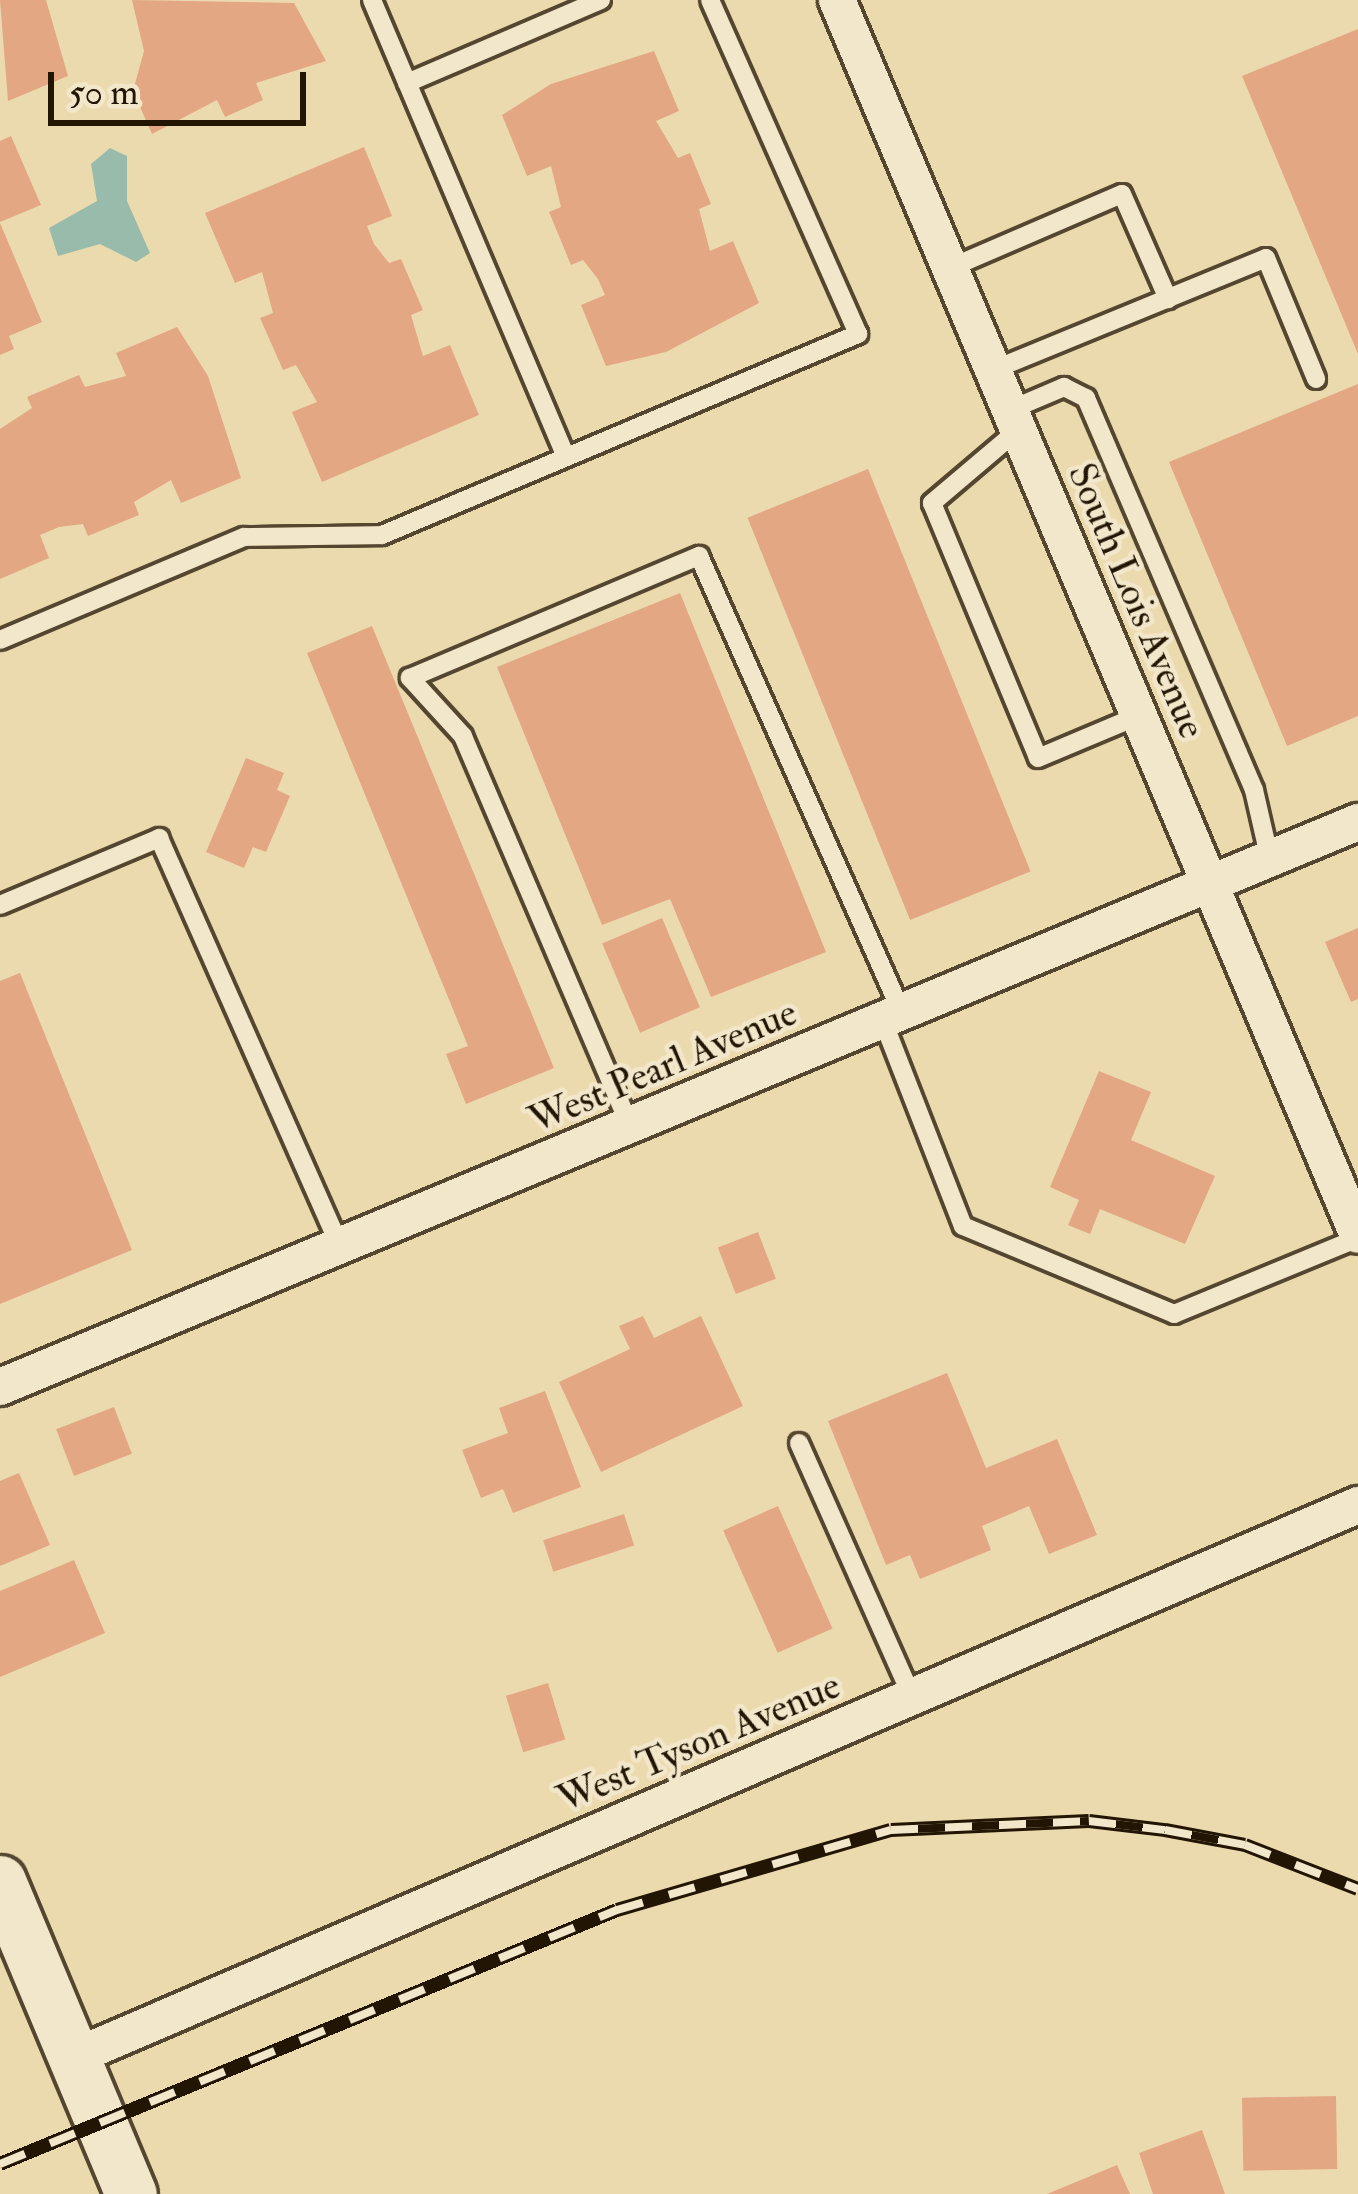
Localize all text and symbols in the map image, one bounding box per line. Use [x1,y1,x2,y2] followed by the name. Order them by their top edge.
[54,48,312,122] scale bar
[69,70,138,115] text: 50 m
[1057,457,1215,745] street label: South Lois Avenue
[522,990,804,1144] street label: West Pearl Avenue
[551,1662,847,1824] street label: West Tyson Avenue

